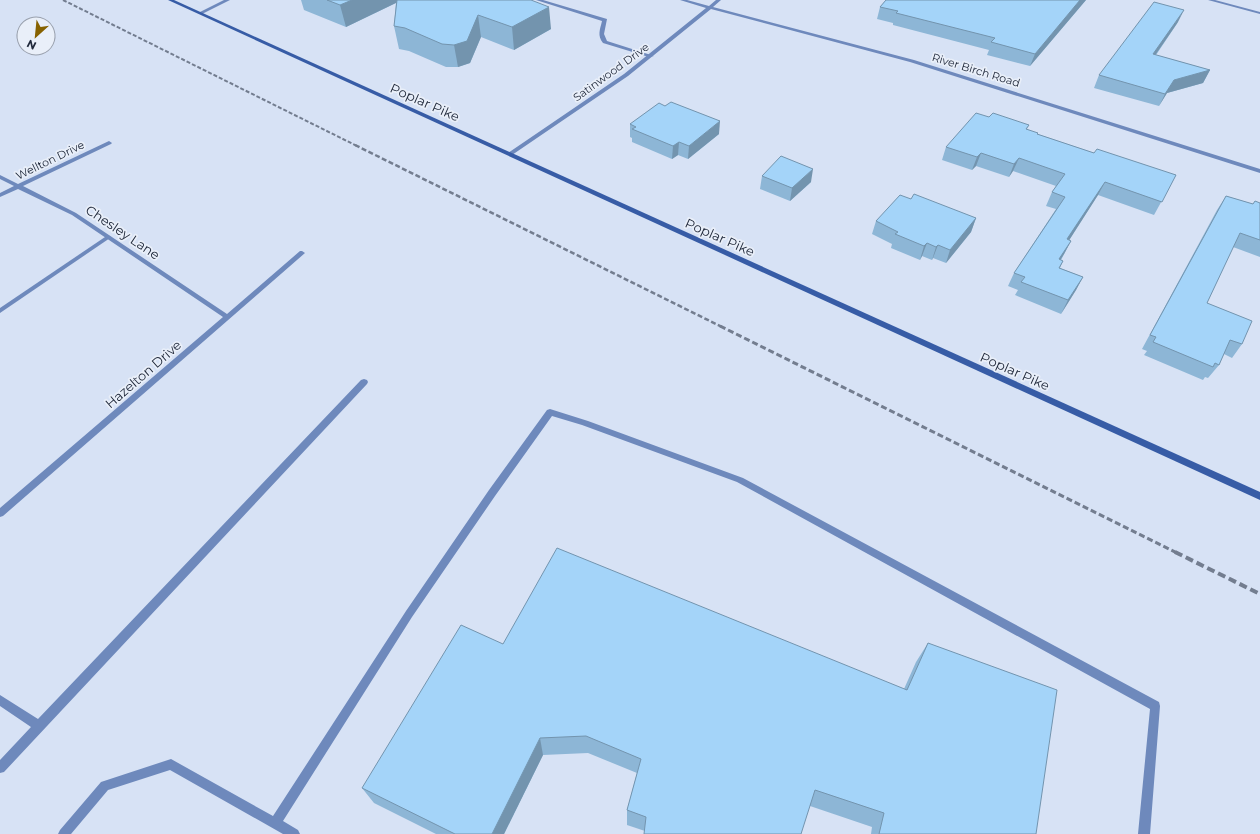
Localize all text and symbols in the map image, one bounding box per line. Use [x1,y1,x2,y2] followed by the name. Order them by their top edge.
[16,16,56,56] north arrow
[24,37,39,53] text: N
[570,40,652,104] street label: Satinwood Drive
[930,50,1022,90] street label: River Birch Road
[388,80,462,124] street label: Poplar Pike
[14,137,87,183] street label: Wellton Drive
[83,201,163,263] street label: Chesley Lane
[683,215,757,259] street label: Poplar Pike
[102,337,184,411] street label: Hazelton Drive
[978,349,1052,393] street label: Poplar Pike

